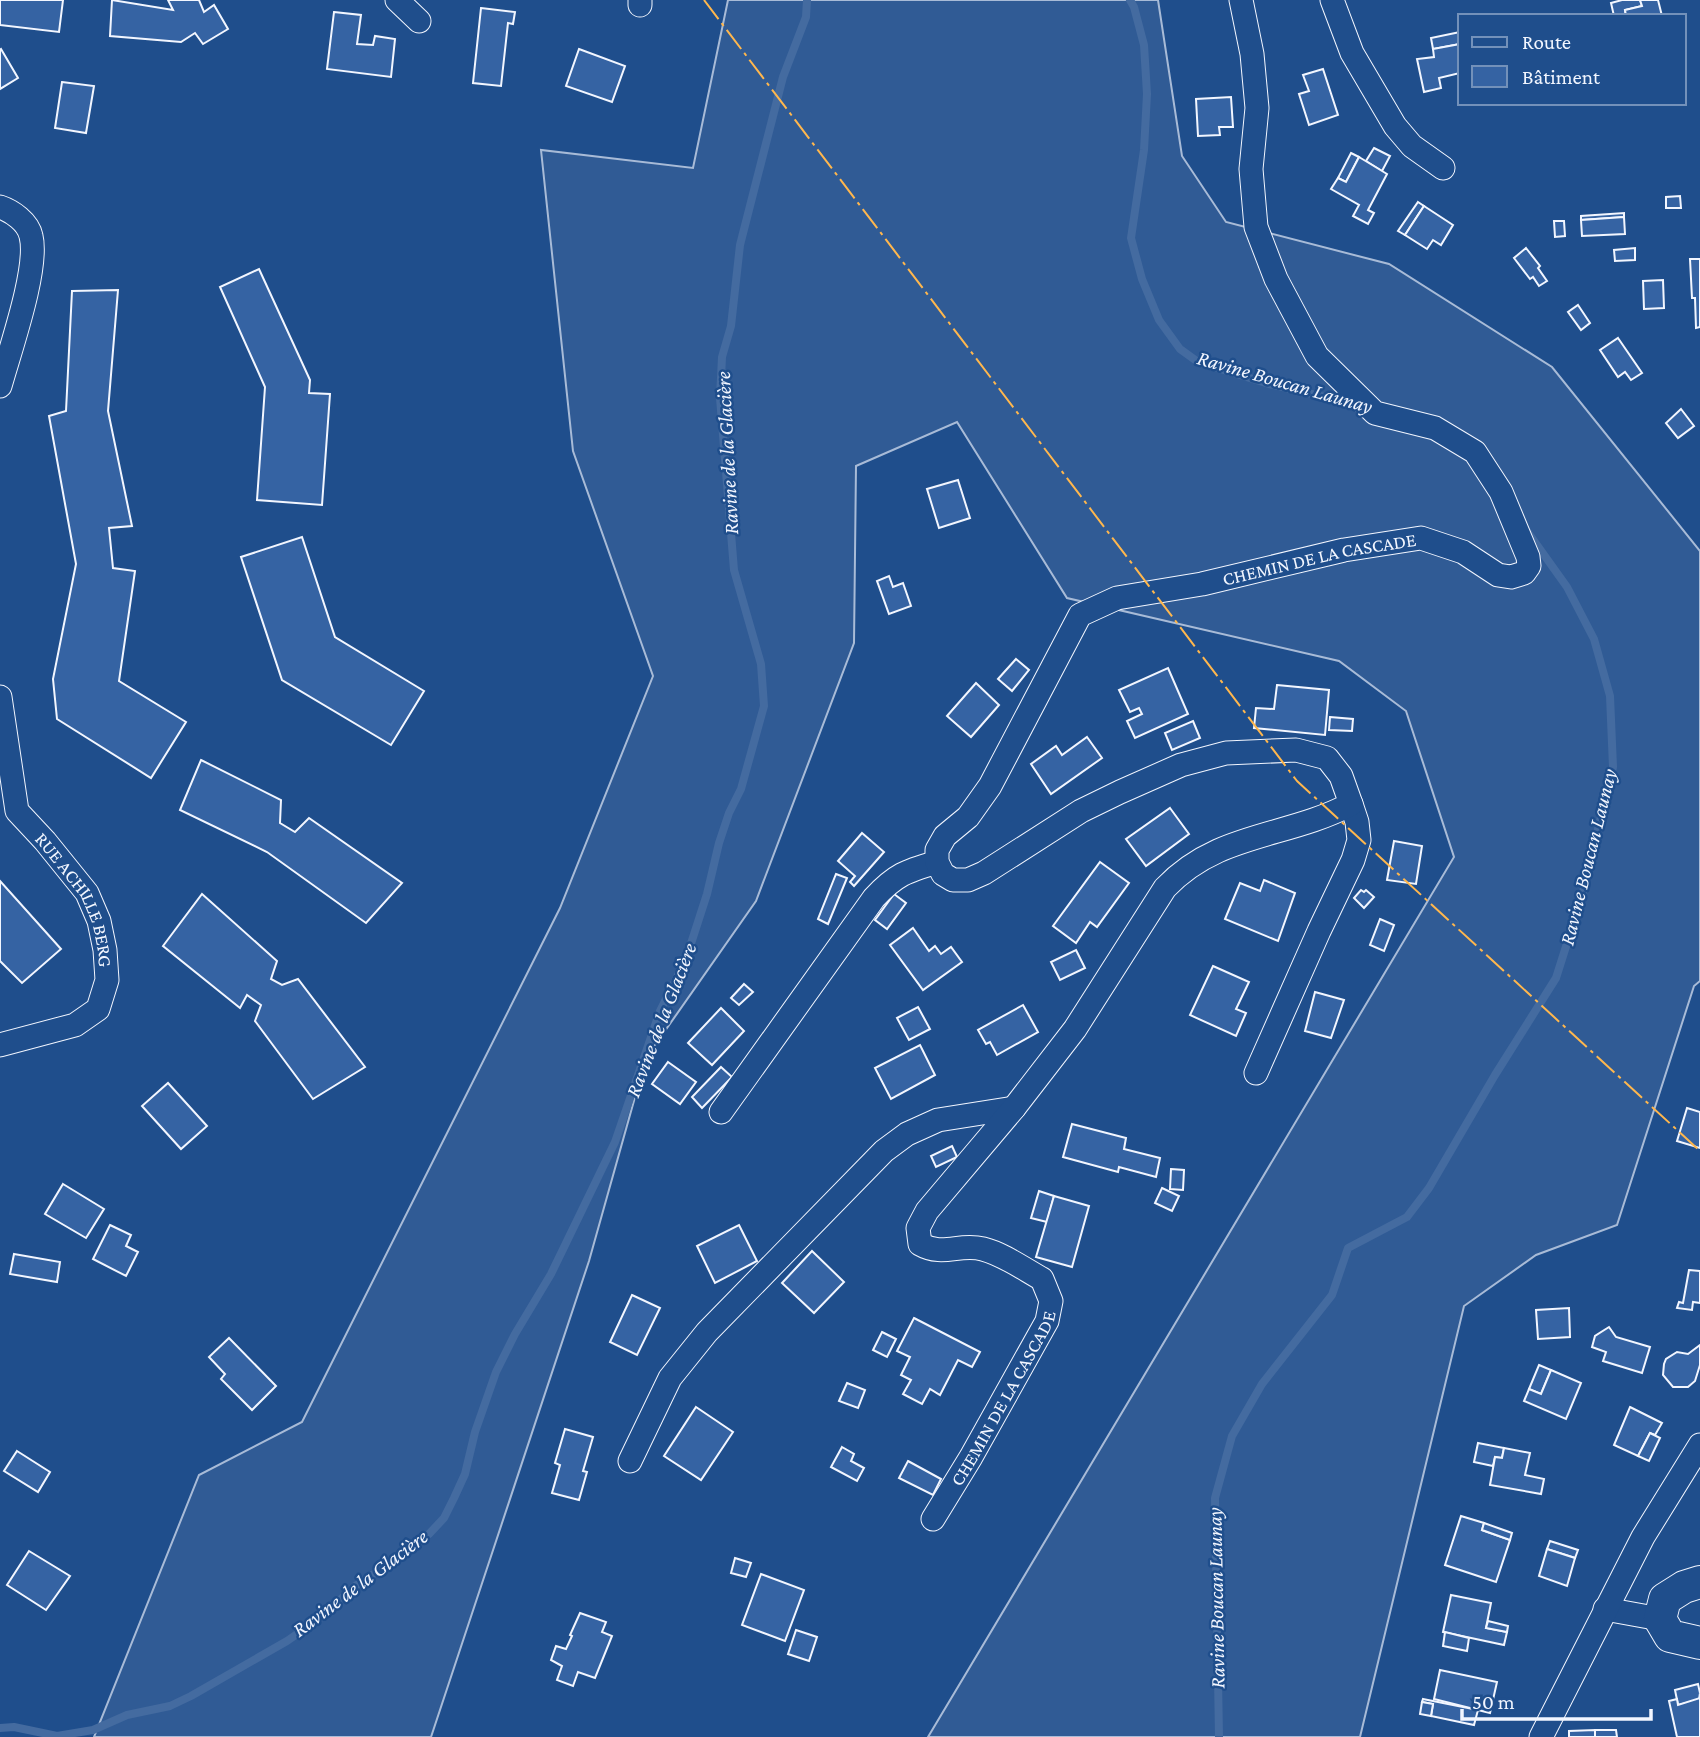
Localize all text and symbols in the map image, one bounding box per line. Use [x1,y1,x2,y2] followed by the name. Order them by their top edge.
[1458,14,1686,105] legend
[1522,30,1571,54] text: Route
[1522,65,1601,89] text: Bâtiment
[1195,345,1376,419] water label: Ravine Boucan Launay
[711,371,743,535] water label: Ravine de la Glacière
[1220,529,1418,590] street label: CHEMIN DE LA CASCADE
[1554,766,1622,948] water label: Ravine Boucan Launay
[31,828,116,968] street label: RUE ACHILLE BERG
[621,939,701,1100] water label: Ravine de la Glacière
[946,1309,1060,1490] street label: CHEMIN DE LA CASCADE
[1202,1507,1230,1689] water label: Ravine Boucan Launay
[288,1524,432,1642] water label: Ravine de la Glacière
[1462,1678,1651,1722] scale bar
[1472,1690,1515,1714] text: 50 m

